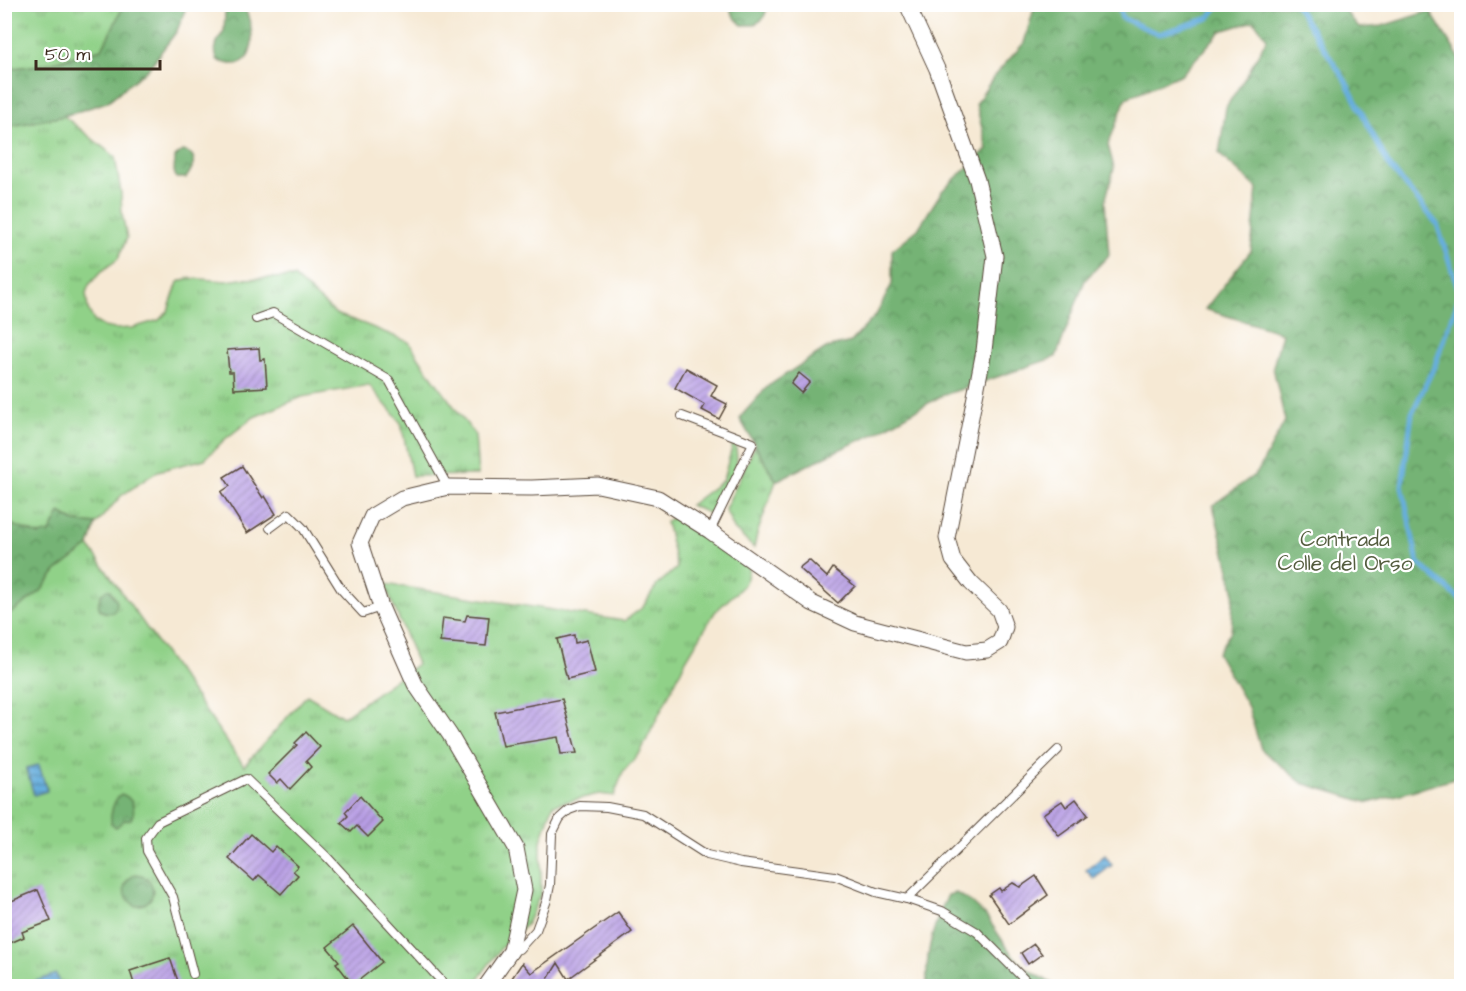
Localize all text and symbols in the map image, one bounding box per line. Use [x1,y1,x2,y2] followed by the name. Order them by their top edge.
[36,33,160,71] scale bar
[45,42,90,67] text: 50 m
[1278,525,1413,578] park label: Contrada Colle del Orso

